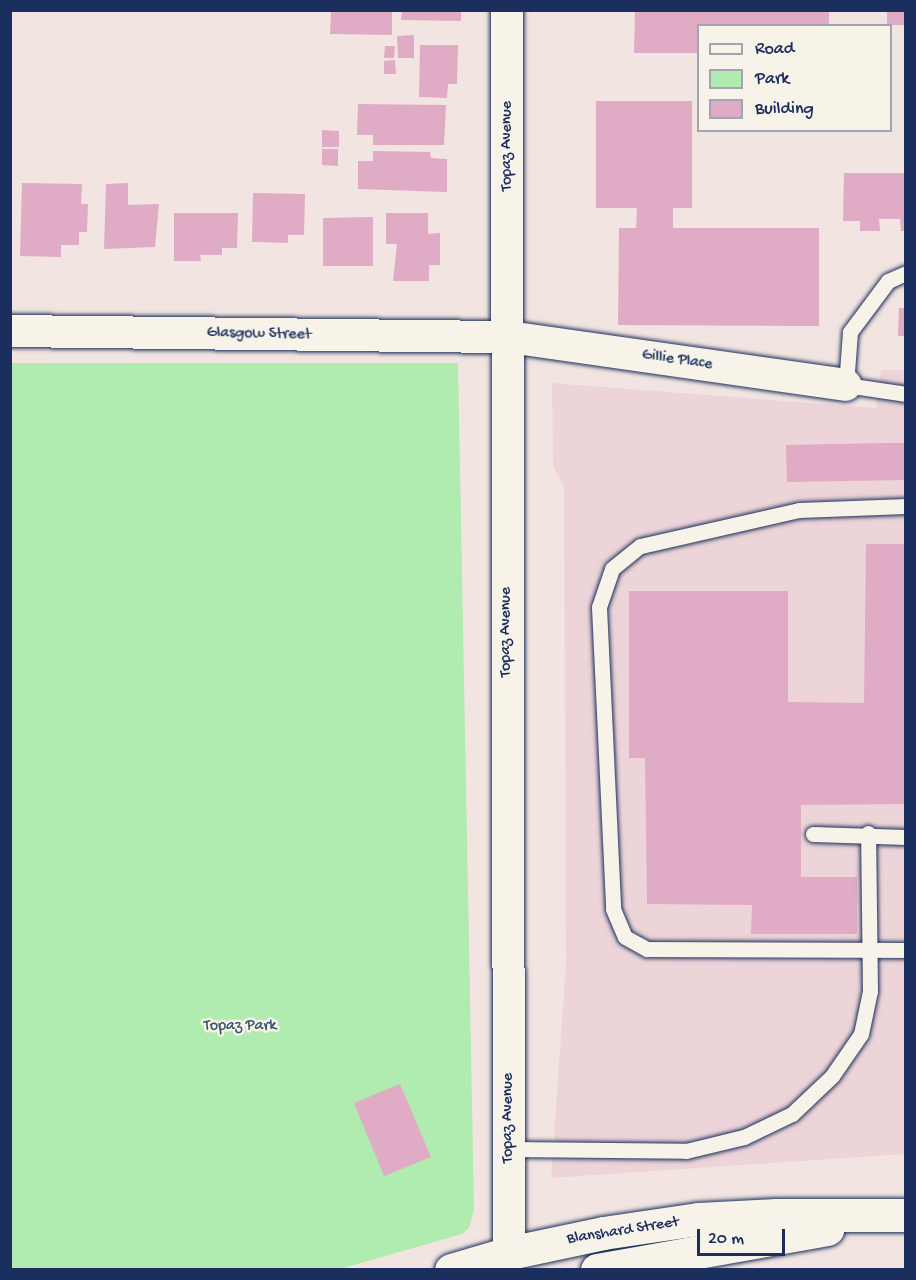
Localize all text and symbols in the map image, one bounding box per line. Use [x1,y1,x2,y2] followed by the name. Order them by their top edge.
[697,24,892,132] legend
[755,39,794,60] text: Road
[755,69,789,90] text: Park
[755,99,814,120] text: Building
[498,101,518,191] street label: Topaz Avenue
[207,324,311,346] street label: Glasgow Street
[640,347,714,375] street label: Gillie Place
[497,587,517,677] street label: Topaz Avenue
[204,1017,276,1037] park label: Topaz Park
[499,1073,519,1163] street label: Topaz Avenue
[566,1214,680,1250] street label: Blanshard Street
[700,1217,788,1255] scale bar
[708,1229,744,1250] text: 20 m

